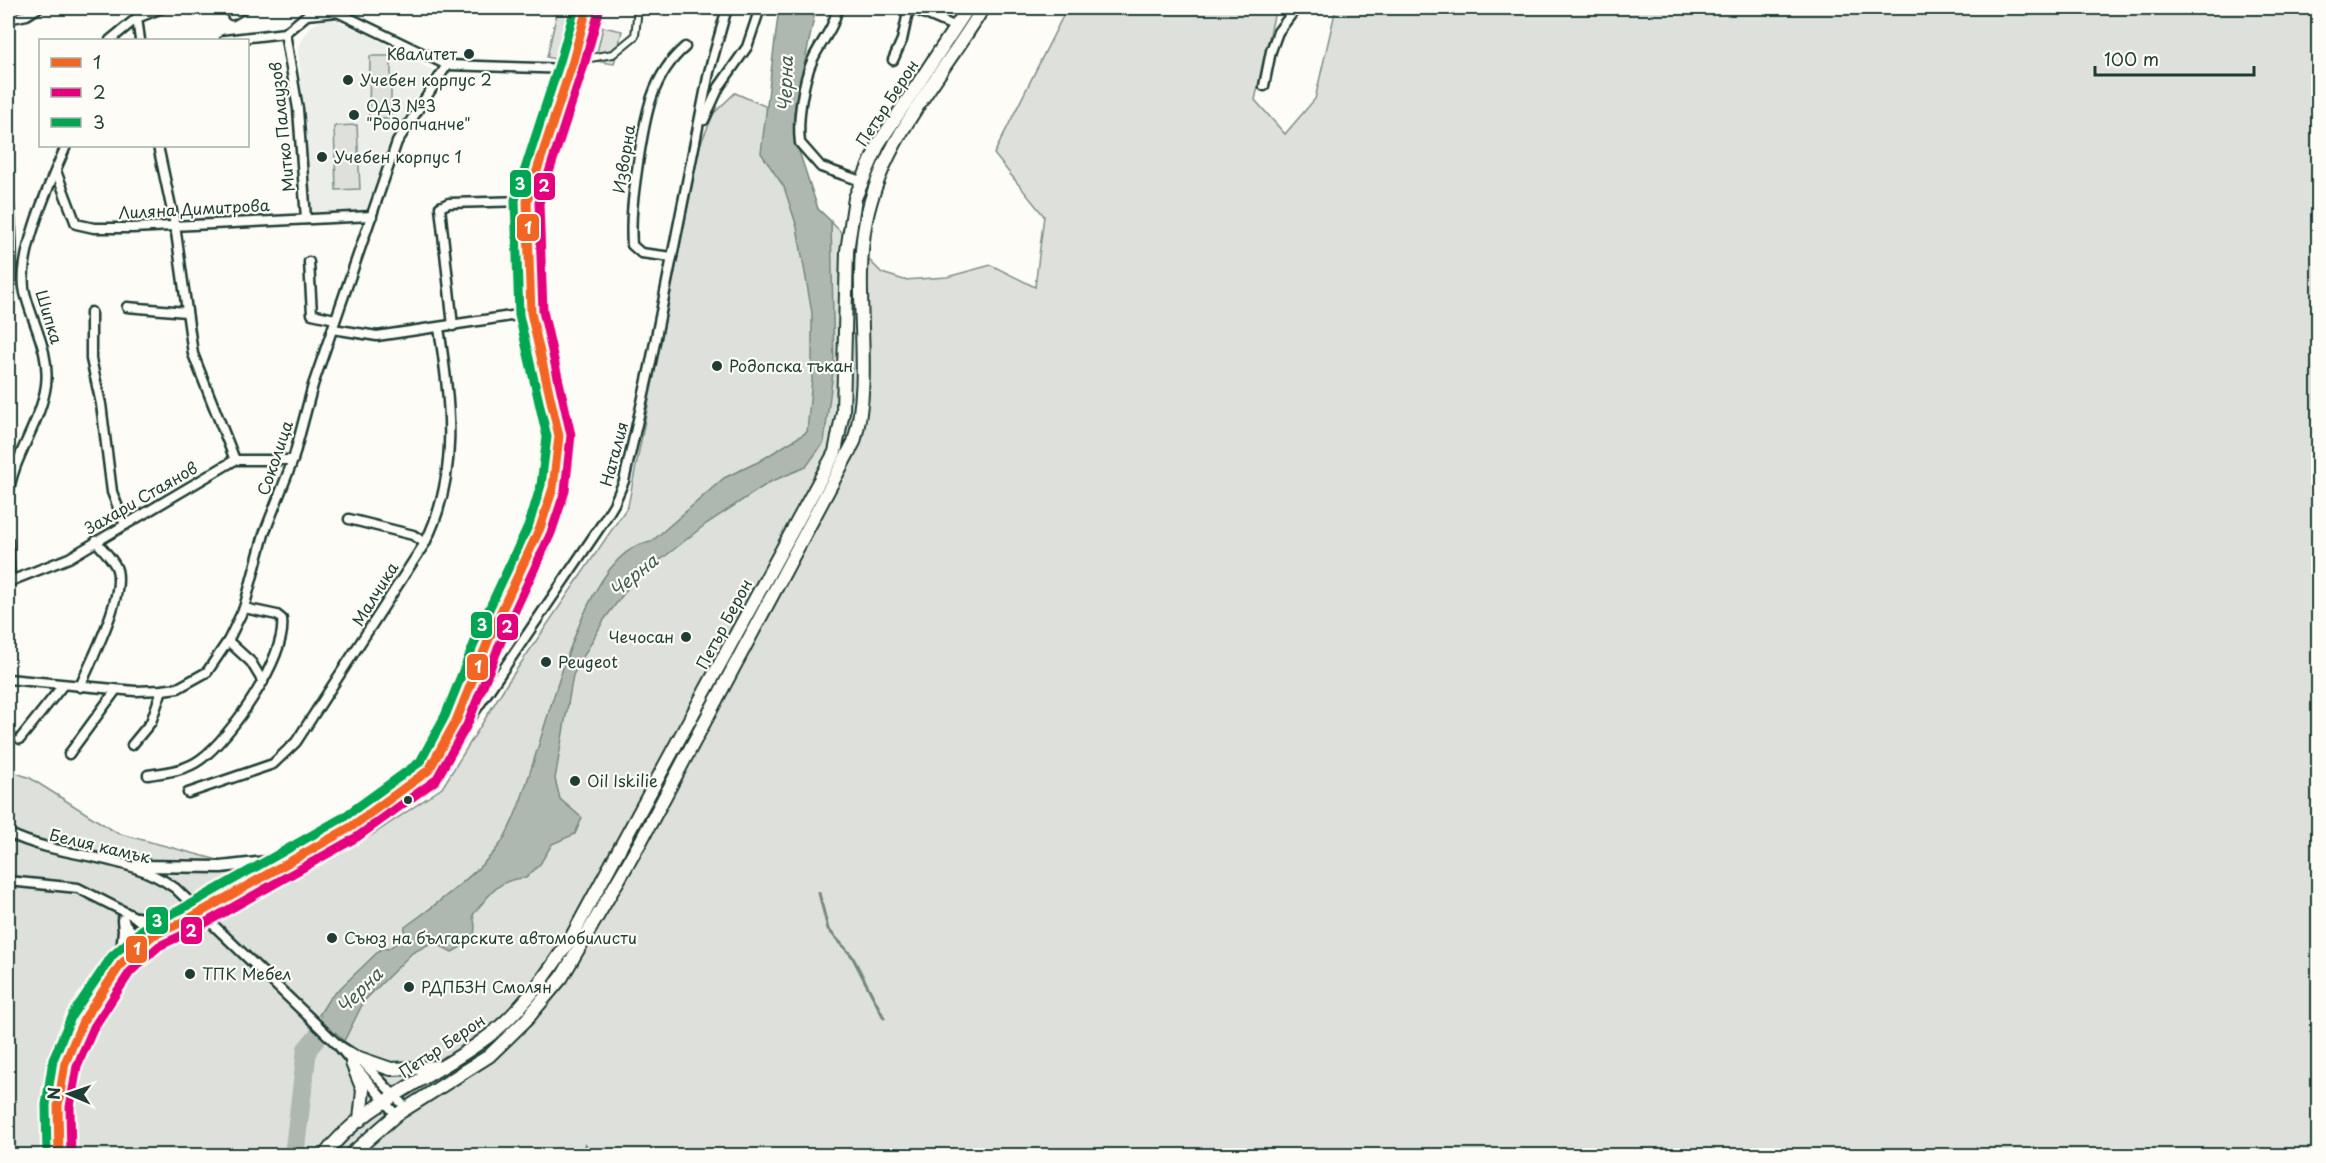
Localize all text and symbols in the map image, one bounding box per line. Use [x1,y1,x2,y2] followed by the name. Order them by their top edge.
[39,39,249,147] legend
[2095,39,2254,77] scale bar
[387,41,457,65] place label: Квалитет
[2104,45,2159,72] text: 100 m
[462,47,476,61] marker: Квалитет
[93,48,101,75] text: 1
[849,54,923,151] street label: Петър Берон
[770,55,799,112] water label: Черна
[262,61,300,193] street label: Митко Палаузов
[360,67,492,91] place label: Учебен корпус 2
[341,73,355,87] marker: Учебен корпус 2
[93,78,106,105] text: 2
[366,93,471,135] place label: ОДЗ №3 "Родопчанче"
[93,108,105,135] text: 3
[347,108,361,122] marker: ОДЗ №3 "Родопчанче"
[606,123,640,195] street label: Изворна
[334,144,462,168] place label: Учебен корпус 1
[315,150,329,164] marker: Учебен корпус 1
[509,169,532,198] line badge: 3
[515,171,525,195] text: 3
[533,172,556,201] line badge: 2
[538,173,550,197] text: 2
[118,192,270,224] street label: Лиляна Димитрова
[516,213,540,242] line badge: 1
[524,215,532,239] text: 1
[30,287,70,347] street label: Шипка
[729,353,853,377] place label: Родопска тъкан
[710,359,724,373] marker: Родопска тъкан
[250,417,298,498] street label: Соколица
[593,419,633,489] street label: Наталия
[79,455,202,539] street label: Захари Стаянов
[603,546,664,603] water label: Черна
[345,557,403,630] street label: Малчика
[689,574,757,673] street label: Петър Берон
[470,611,493,639] line badge: 3
[477,612,487,636] text: 3
[496,613,519,641] line badge: 2
[501,614,513,638] text: 2
[608,624,674,648] place label: Чечосан
[679,630,693,644] marker: Чечосан
[558,649,618,673] place label: Peugeot
[466,653,489,681] line badge: 1
[474,654,482,678] text: 1
[539,655,553,669] marker: Peugeot
[587,768,658,792] place label: Oil Iskilie
[568,774,582,788] marker: Oil Iskilie
[402,794,414,806] unlabelled marker
[47,822,153,868] street label: Белия камък
[145,906,169,935] line badge: 3
[152,908,162,932] text: 3
[180,916,203,945] line badge: 2
[185,918,197,942] text: 2
[344,925,637,949] place label: Съюз на българските автомобилисти
[325,931,339,945] marker: Съюз на българските автомобилисти
[125,935,148,964] line badge: 1
[133,936,141,960] text: 1
[330,960,389,1019] water label: Черна
[202,961,291,985] place label: ТПК Мебел
[183,967,197,981] marker: ТПК Мебел
[421,974,552,998] place label: РДПБЗН Смолян
[402,980,416,994] marker: РДПБЗН Смолян
[393,1007,489,1083] street label: Петър Берон
[39,1064,99,1124] north arrow
[41,1087,65,1100] text: N

